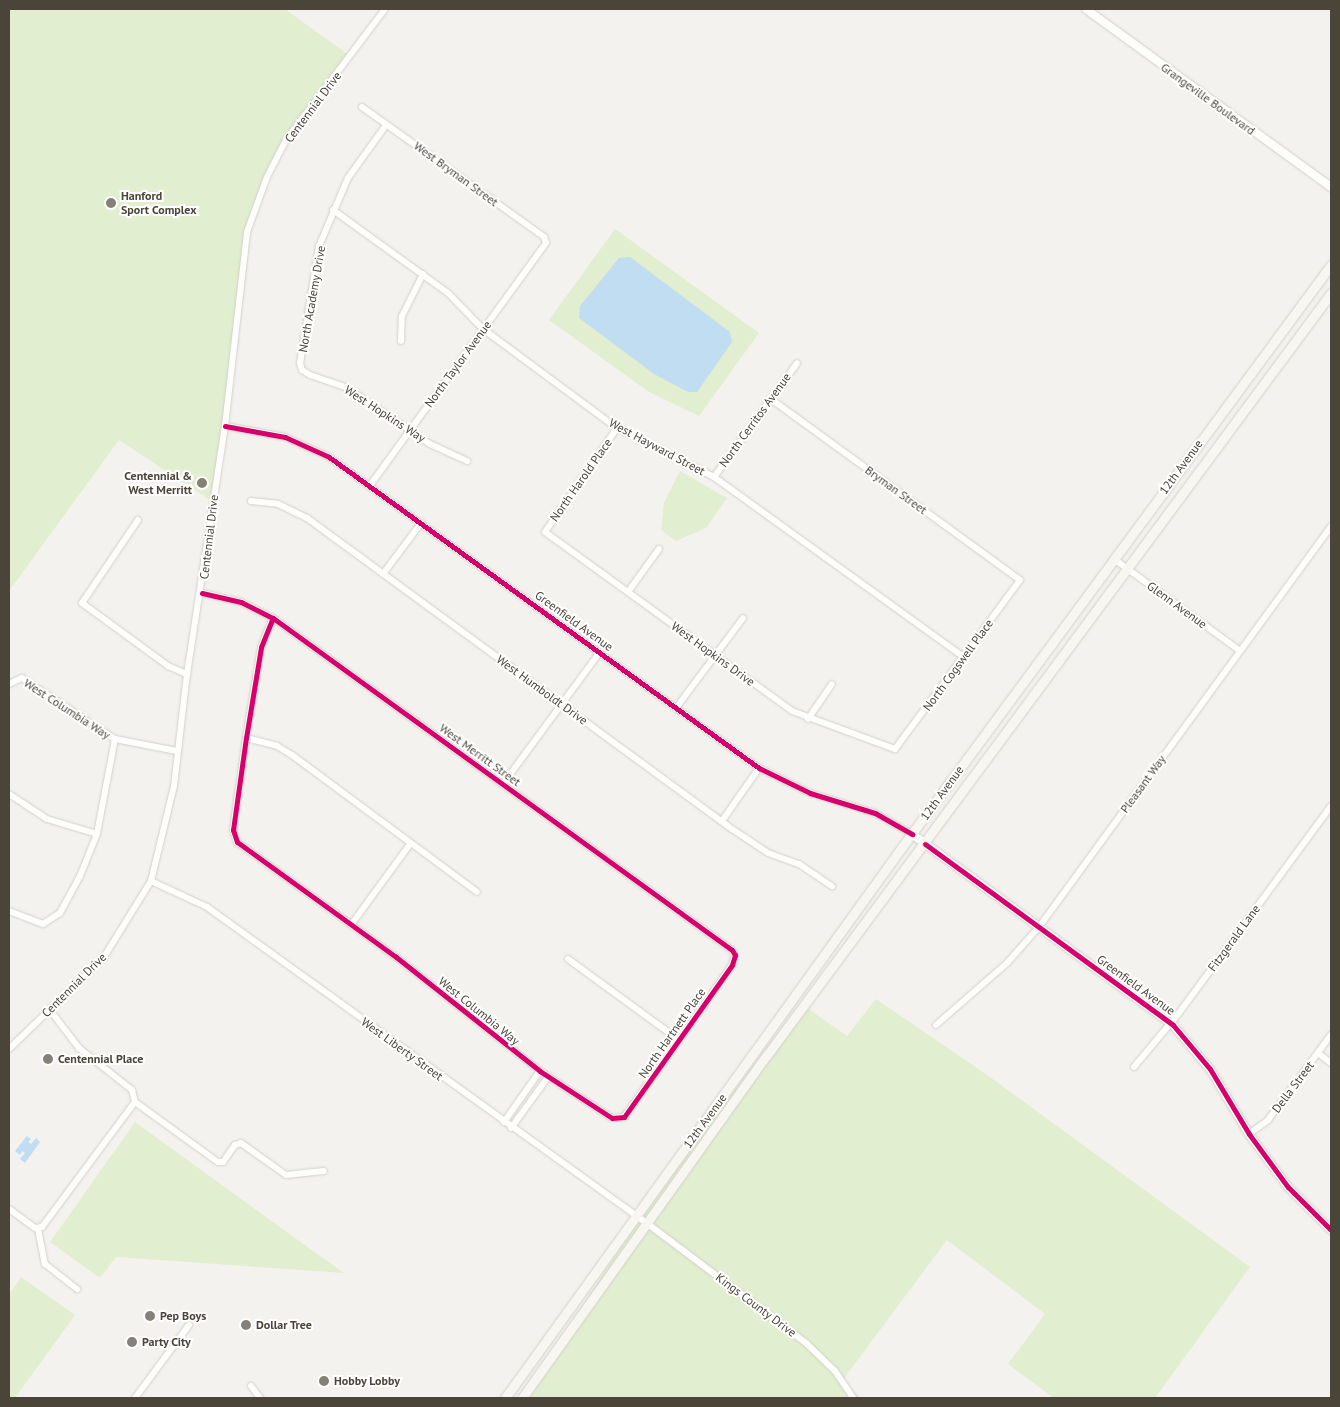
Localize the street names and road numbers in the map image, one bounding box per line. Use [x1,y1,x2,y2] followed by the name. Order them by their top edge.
[1158,60,1258,138] street label: Grangeville Boulevard
[282,69,344,145] street label: Centennial Drive
[411,139,501,209] street label: West Bryman Street
[295,244,329,354] street label: North Academy Drive
[421,318,495,410] street label: North Taylor Avenue
[716,370,794,470] street label: North Cerritos Avenue
[342,382,428,446] street label: West Hopkins Way
[607,416,707,478] street label: West Hayward Street
[547,436,615,524] street label: North Harold Place
[1156,437,1206,497] street label: 12th Avenue
[862,463,930,517] street label: Bryman Street
[197,494,221,580] street label: Centennial Drive
[1144,578,1210,632] street label: Glenn Avenue
[532,588,616,654] street label: Greenfield Avenue
[920,616,996,714] street label: North Cogswell Place
[669,619,757,689] street label: West Hopkins Drive
[494,652,590,728] street label: West Humboldt Drive
[21,676,113,742] street label: West Columbia Way
[437,721,523,789] street label: West Merritt Street
[1117,752,1169,816] street label: Pleasant Way
[917,763,967,823] street label: 12th Avenue
[1205,902,1263,974] street label: Fitzgerald Lane
[39,950,109,1020] street label: Centennial Drive
[1094,952,1178,1018] street label: Greenfield Avenue
[436,974,522,1048] street label: West Columbia Way
[636,985,708,1081] street label: North Hartnett Place
[358,1014,446,1084] street label: West Liberty Street
[1269,1058,1317,1116] street label: Della Street
[680,1091,730,1151] street label: 12th Avenue
[713,1270,799,1340] street label: Kings County Drive

